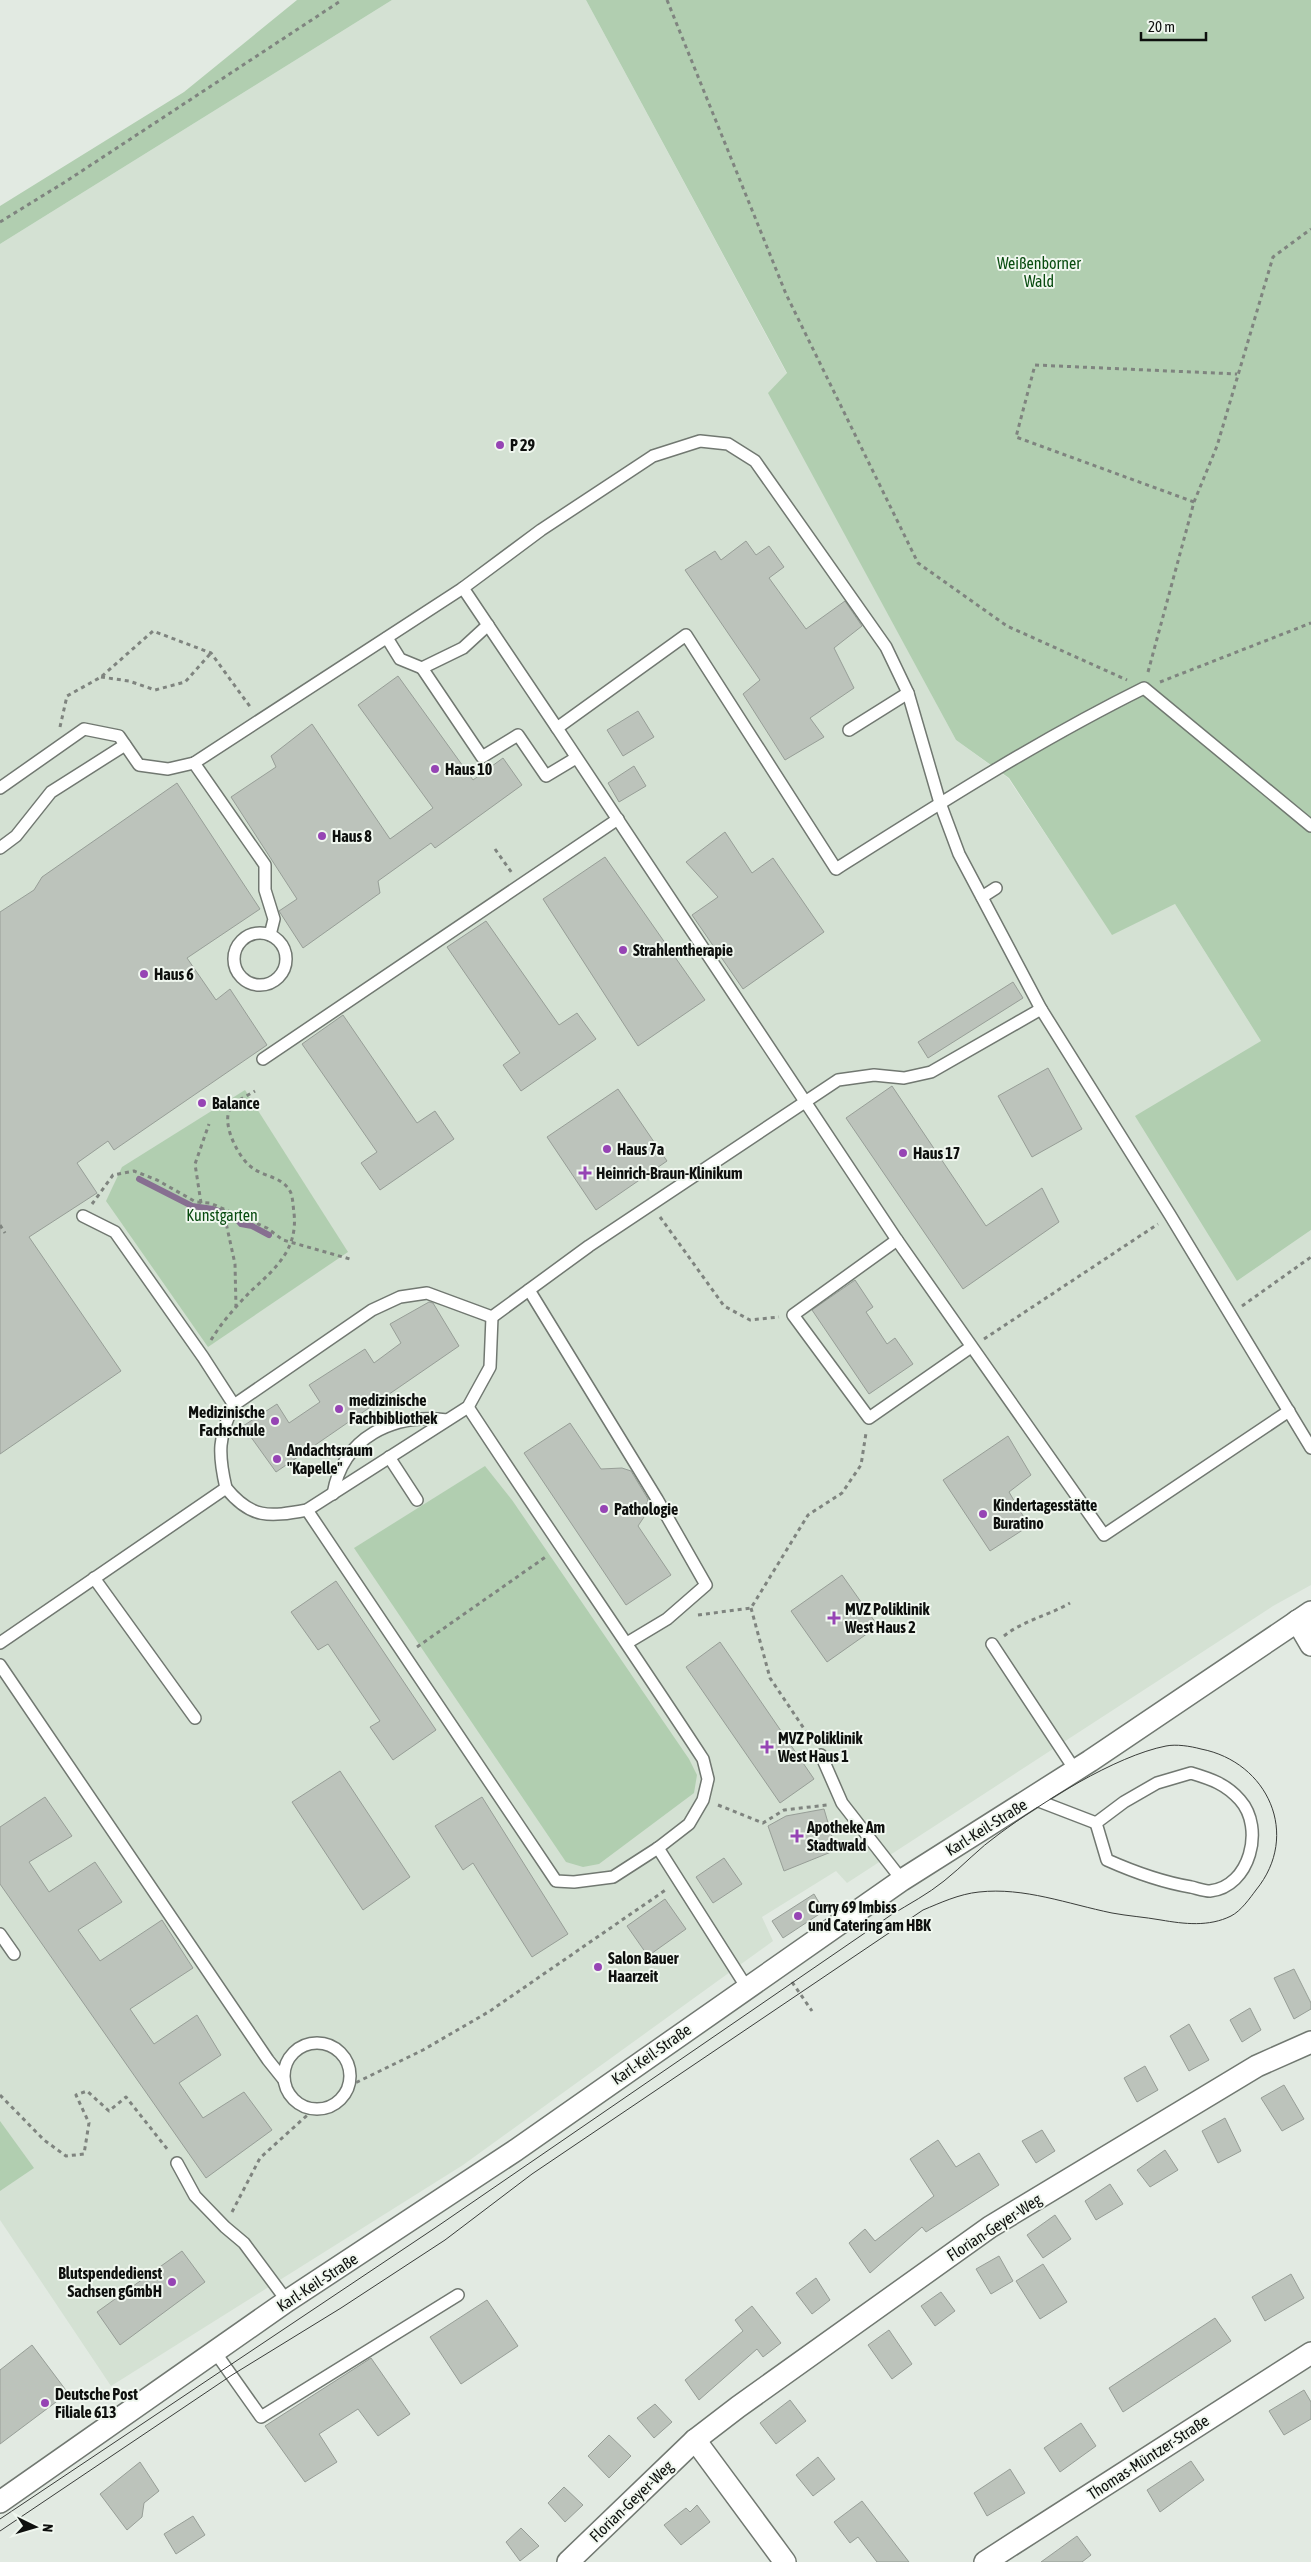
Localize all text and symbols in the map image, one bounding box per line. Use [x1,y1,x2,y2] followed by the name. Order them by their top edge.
[1141,10,1206,42] scale bar
[1148,18,1175,35] text: 20 m
[997,254,1081,290] park label: Weißenborner Wald
[510,436,536,454] place label: P 29
[494,439,506,451] marker: P 29
[445,760,493,778] place label: Haus 10
[429,763,441,775] marker: Haus 10
[332,827,372,845] place label: Haus 8
[316,830,328,842] marker: Haus 8
[633,941,733,959] place label: Strahlentherapie
[617,944,629,956] marker: Strahlentherapie
[154,965,194,983] place label: Haus 6
[138,968,150,980] marker: Haus 6
[212,1094,260,1112] place label: Balance
[196,1097,208,1109] marker: Balance
[617,1140,664,1158] place label: Haus 7a
[601,1143,613,1155] marker: Haus 7a
[913,1144,960,1162] place label: Haus 17
[897,1147,909,1159] marker: Haus 17
[596,1164,742,1182] place label: Heinrich-Braun-Klinikum
[578,1166,592,1180] marker: Heinrich-Braun-Klinikum
[186,1206,258,1225] park label: Kunstgarten
[349,1391,438,1427] place label: medizinische Fachbibliothek
[188,1403,265,1439] place label: Medizinische Fachschule
[333,1403,345,1415] marker: medizinische Fachbibliothek
[269,1415,281,1427] marker: Medizinische Fachschule
[286,1441,373,1477] place label: Andachtsraum "Kapelle"
[271,1453,283,1465] marker: Andachtsraum "Kapelle"
[993,1496,1097,1532] place label: Kindertagesstätte Buratino
[614,1500,678,1518] place label: Pathologie
[598,1503,610,1515] marker: Pathologie
[977,1508,989,1520] marker: Kindertagesstätte Buratino
[844,1600,930,1636] place label: MVZ Poliklinik West Haus 2
[827,1611,841,1625] marker: MVZ Poliklinik West Haus 2
[777,1729,863,1765] place label: MVZ Poliklinik West Haus 1
[760,1740,774,1754] marker: MVZ Poliklinik West Haus 1
[942,1795,1030,1859] street label: Karl-Keil-Straße
[806,1818,885,1854] place label: Apotheke Am Stadtwald
[791,1830,803,1842] marker: Apotheke Am Stadtwald
[808,1898,931,1934] place label: Curry 69 Imbiss und Catering am HBK
[792,1910,804,1922] marker: Curry 69 Imbiss und Catering am HBK
[608,1949,679,1985] place label: Salon Bauer Haarzeit
[592,1961,604,1973] marker: Salon Bauer Haarzeit
[608,2020,694,2088] street label: Karl-Keil-Straße
[943,2190,1045,2265] street label: Florian-Geyer-Weg
[273,2249,361,2315] street label: Karl-Keil-Straße
[58,2264,162,2300] place label: Blutspendedienst Sachsen gGmbH
[166,2276,178,2288] marker: Blutspendedienst Sachsen gGmbH
[55,2385,138,2421] place label: Deutsche Post Filiale 613
[39,2397,51,2409] marker: Deutsche Post Filiale 613
[1084,2411,1212,2503] street label: Thomas-Müntzer-Straße
[586,2457,677,2546] street label: Florian-Geyer-Weg
[10,2502,60,2552] north arrow
[40,2523,56,2533] text: N

